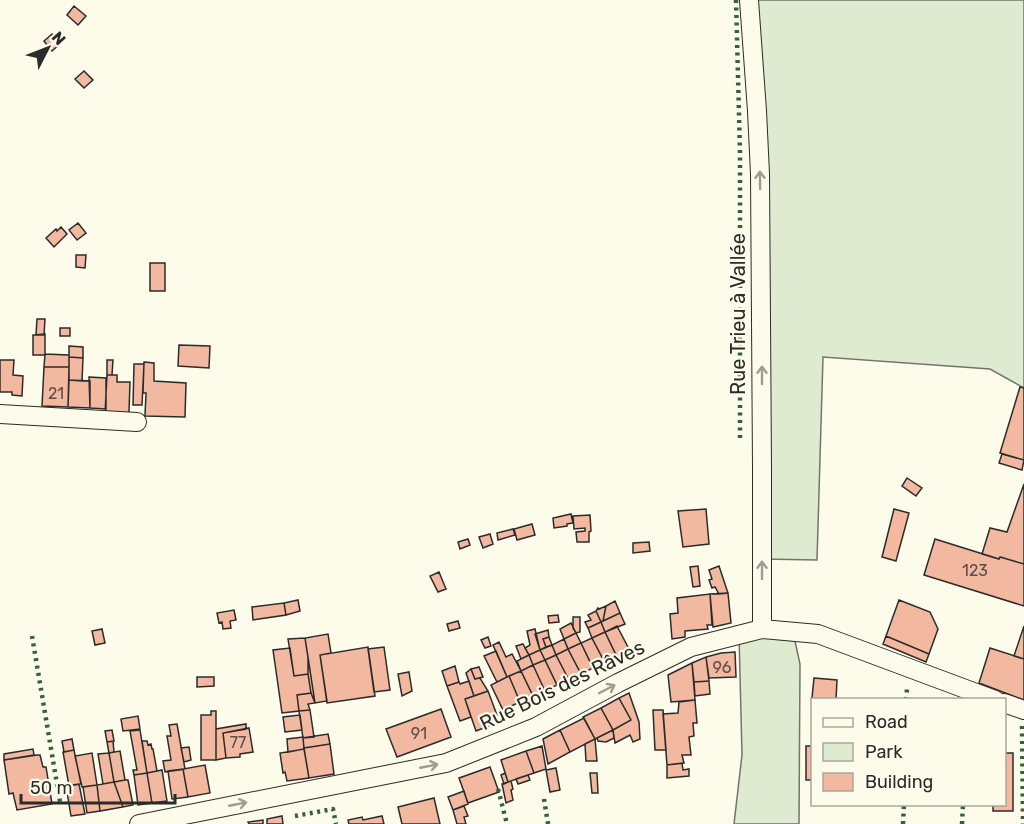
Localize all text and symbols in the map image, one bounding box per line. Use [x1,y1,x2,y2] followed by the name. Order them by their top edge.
[18,18,78,78] north arrow
[48,28,70,49] text: N
[754,171,765,191] one-way arrow
[726,233,750,395] street label: Rue Trieu à Vallée
[756,366,767,386] one-way arrow
[48,384,64,403] house number: 21
[756,561,768,581] one-way arrow
[962,561,988,580] house number: 123
[476,635,648,735] street label: Rue Bois des Râves
[713,658,732,677] house number: 96
[598,683,615,695] one-way arrow
[811,698,1006,806] legend
[865,711,908,733] text: Road
[411,724,427,743] house number: 91
[230,733,246,752] house number: 77
[865,741,903,763] text: Park
[419,760,438,771] one-way arrow
[21,767,176,805] scale bar
[865,771,933,793] text: Building
[30,777,73,799] text: 50 m
[227,798,247,809] one-way arrow

